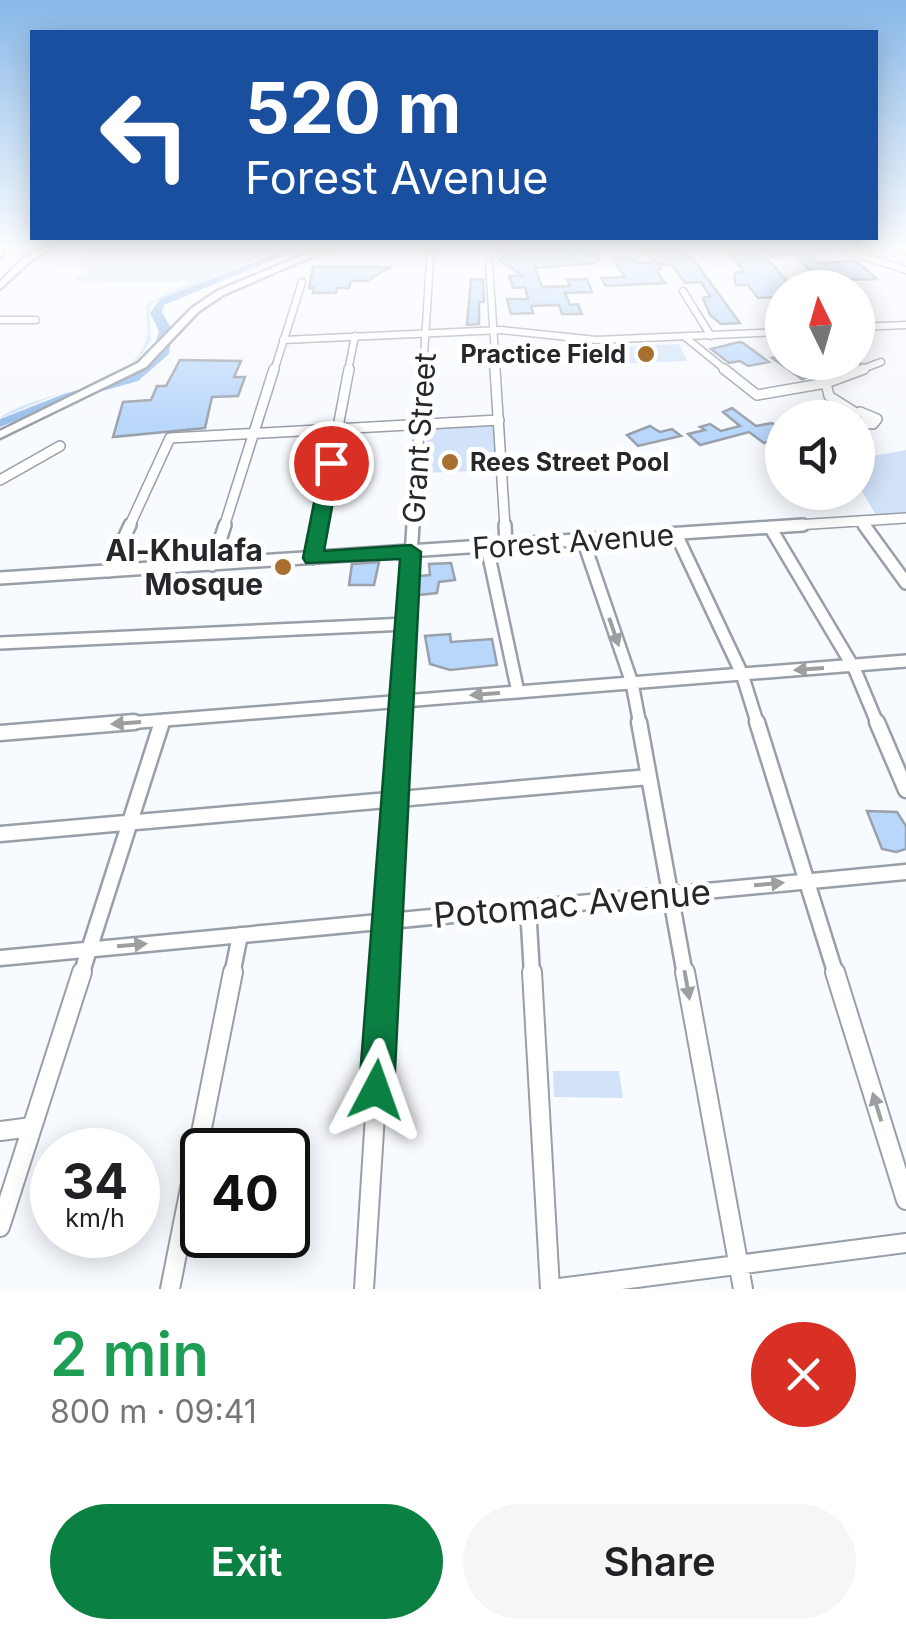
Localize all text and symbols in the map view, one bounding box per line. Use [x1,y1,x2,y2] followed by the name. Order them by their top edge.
[245,65,462,150] text: 520 m
[80,70,210,200] icon: left
[245,150,548,205] text: Forest Avenue
[765,270,875,380] north arrow
[765,270,875,510] map controls
[460,339,626,369] place label: Practice Field
[635,343,657,365] marker: Practice Field
[395,351,443,525] street label: Grant Street
[765,400,875,510] button: sound
[289,421,374,506] pin
[304,436,359,491] icon: arrive
[470,447,669,477] place label: Rees Street Pool
[439,451,461,473] marker: Rees Street Pool
[471,516,675,566] street label: Forest Avenue
[105,532,263,602] place label: Al-Khulafa Mosque
[272,556,294,578] marker: Al-Khulafa Mosque
[608,618,623,648] one-way arrow
[792,661,824,677] one-way arrow
[468,686,500,702] one-way arrow
[110,715,141,731] one-way arrow
[432,870,712,936] street label: Potomac Avenue
[754,876,785,892] one-way arrow
[116,937,148,953] one-way arrow
[680,969,695,1001] one-way arrow
[324,1038,428,1142] position arrow
[868,1091,883,1121] one-way arrow
[180,1128,310,1258] speed limit sign: 40
[62,1151,128,1211] text: 34
[65,1203,125,1233] text: km/h
[50,1318,209,1390] text: 2 min
[751,1322,856,1427] button: close
[50,1392,257,1431] text: 800 m · 09:41
[50,1504,443,1619] button: Exit
[463,1504,856,1619] button: Share

